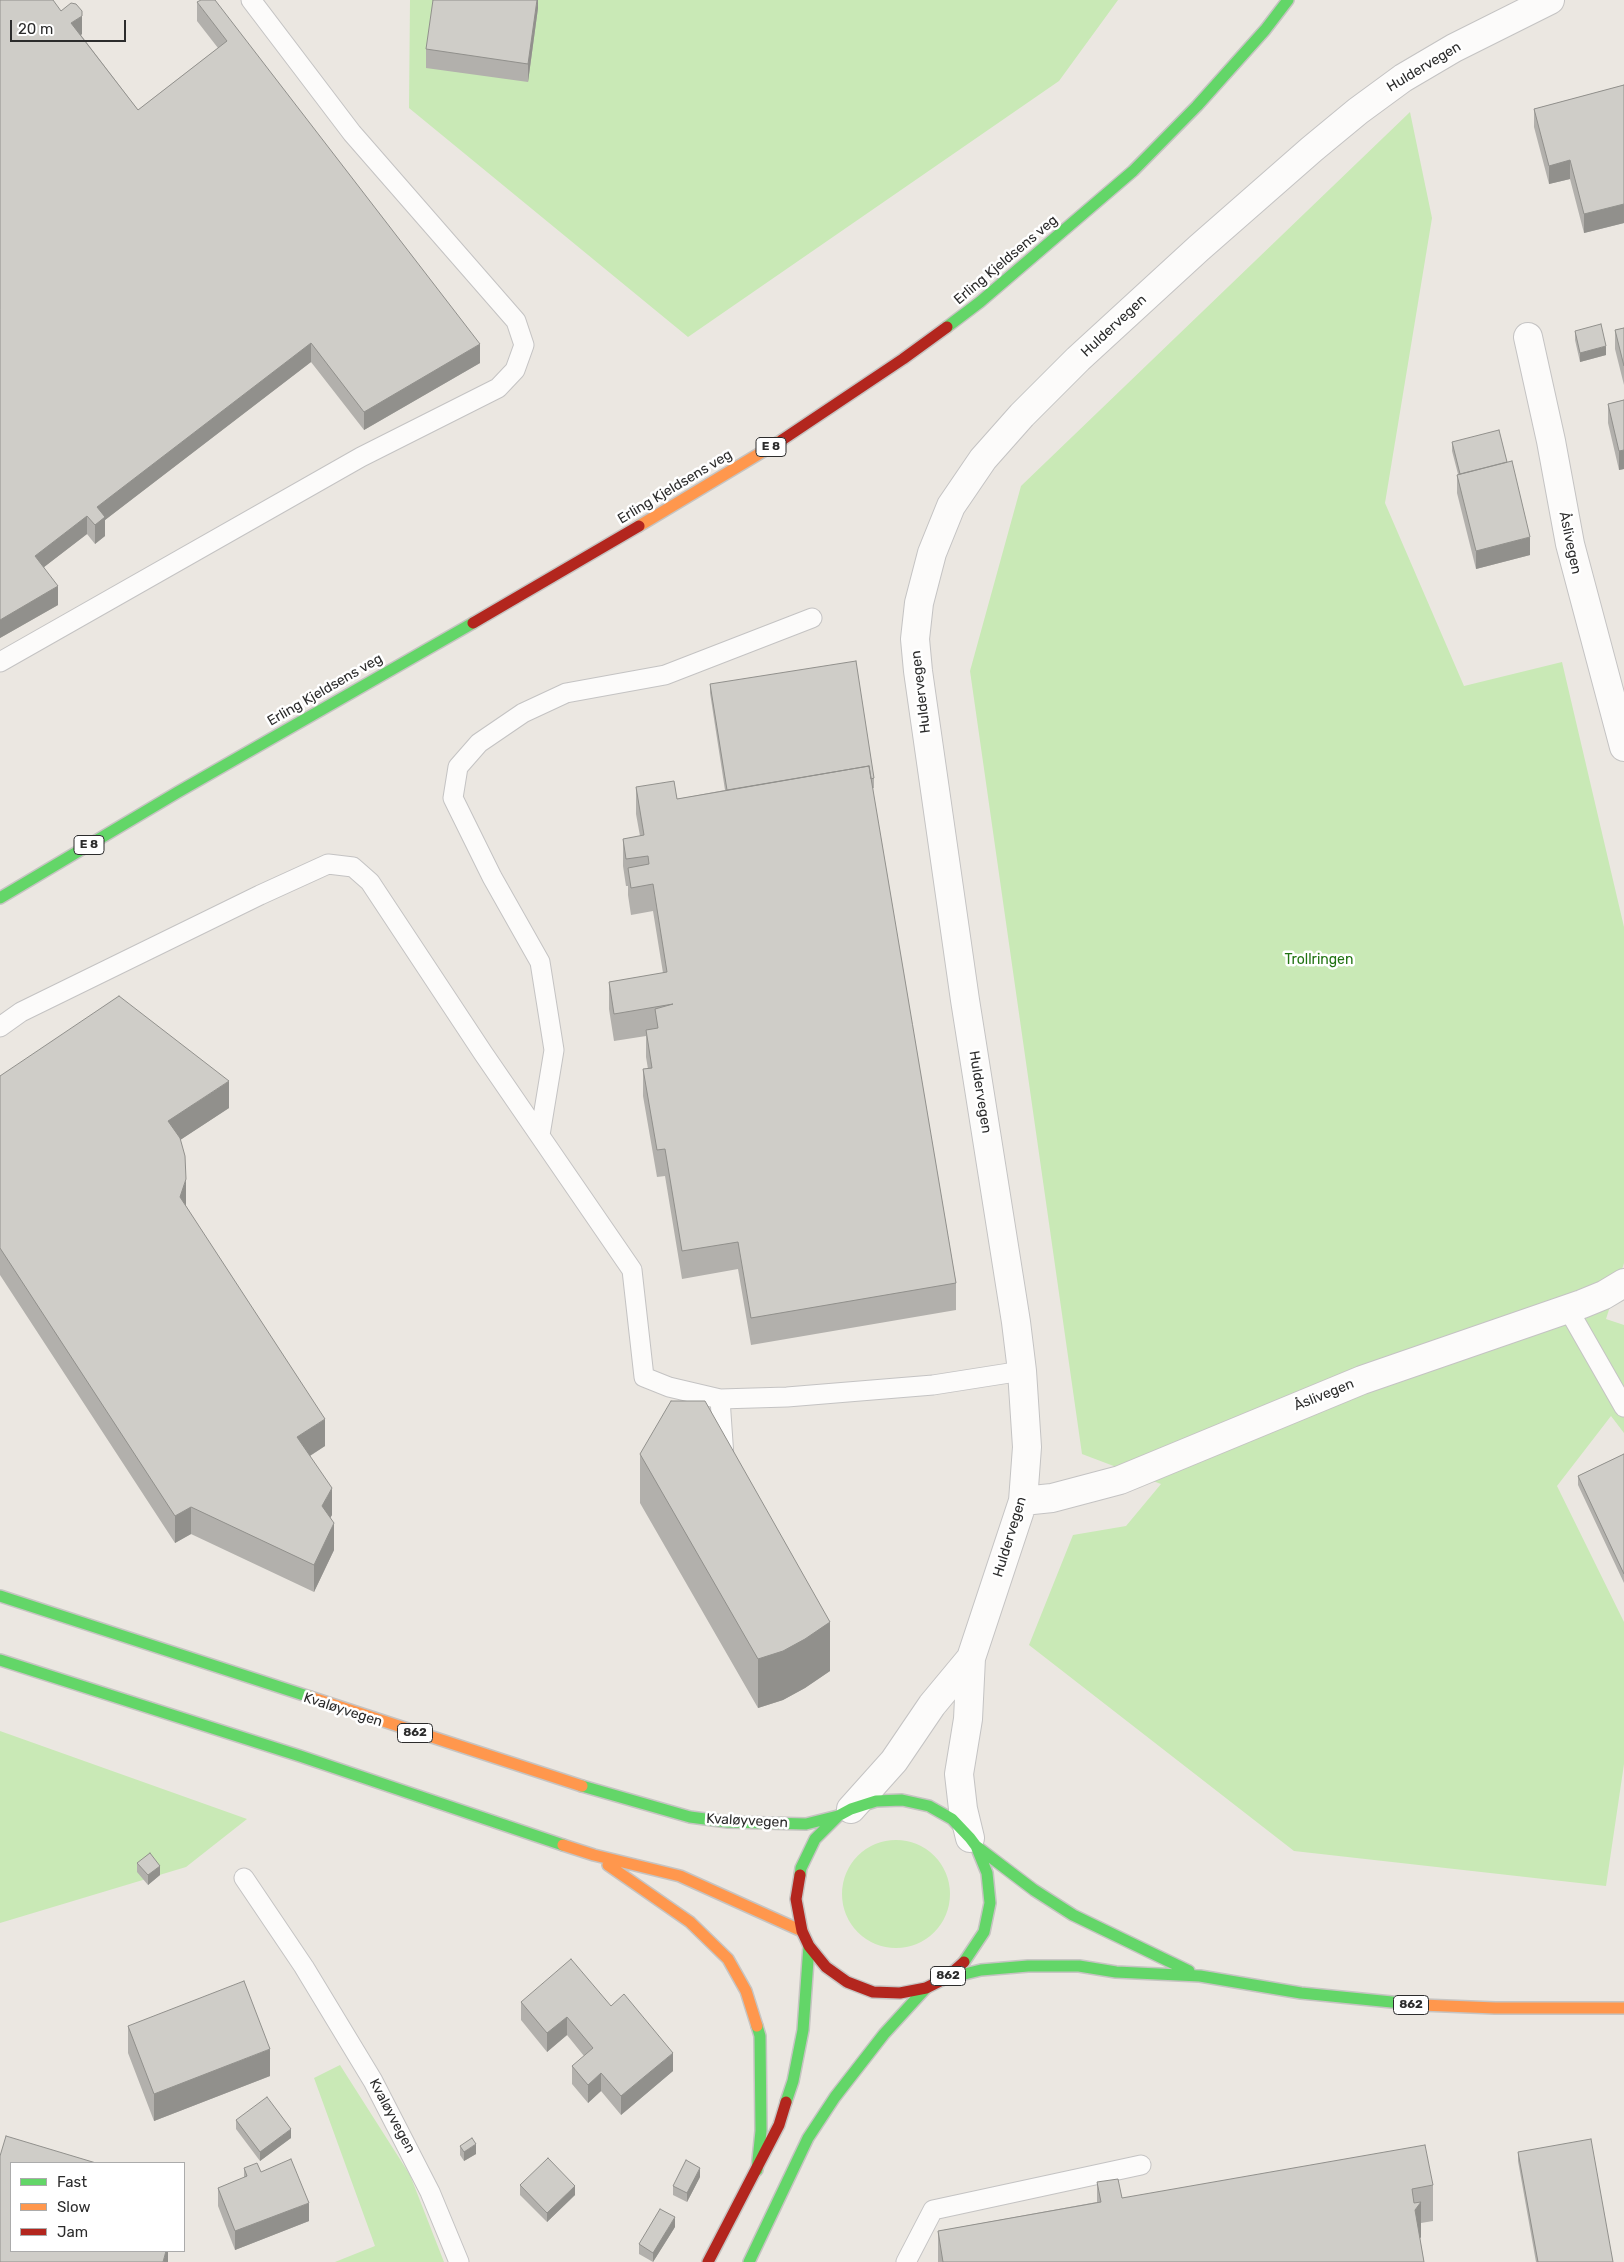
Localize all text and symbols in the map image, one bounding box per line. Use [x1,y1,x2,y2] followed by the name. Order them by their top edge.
[12,10,129,42] scale bar
[18,20,53,38] text: 20 m
[1384,38,1464,96] street label: Huldervegen
[951,212,1061,308] street label: Erling Kjeldsens veg
[1078,291,1150,361] street label: Huldervegen
[756,438,786,457] road number: E 8
[615,446,735,528] street label: Erling Kjeldsens veg
[1555,510,1585,576] street label: Åslivegen
[264,650,386,730] street label: Erling Kjeldsens veg
[908,650,934,734] street label: Huldervegen
[74,836,104,854] road number: E 8
[1285,952,1353,968] park label: Trollringen
[965,1050,995,1134] street label: Huldervegen
[1291,1375,1357,1415] street label: Åslivegen
[990,1495,1030,1579] street label: Huldervegen
[301,1689,385,1731] street label: Kvaløyvegen
[398,1724,432,1742] road number: 862
[706,1810,788,1832] street label: Kvaløyvegen
[930,1966,966,1985] road number: 862
[1394,1996,1428,2014] road number: 862
[365,2076,419,2156] street label: Kvaløyvegen
[10,2162,185,2252] legend
[57,2173,87,2191] text: Fast
[57,2198,90,2216] text: Slow
[57,2223,88,2241] text: Jam

